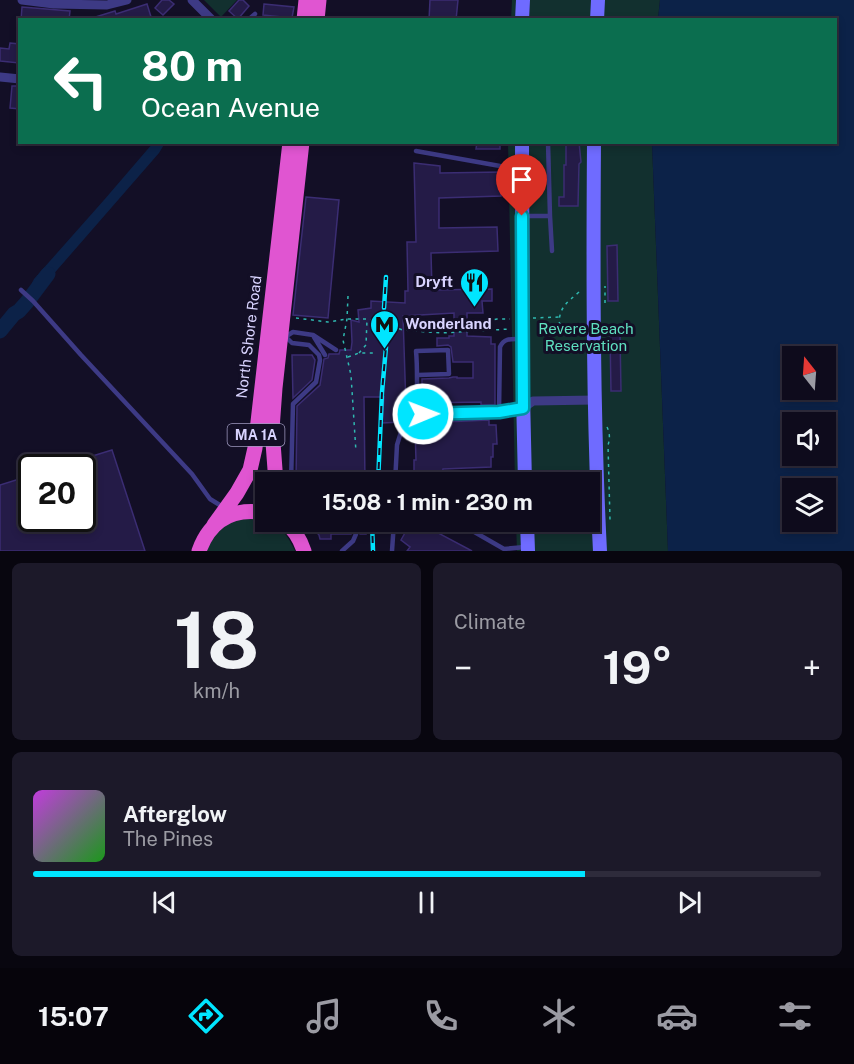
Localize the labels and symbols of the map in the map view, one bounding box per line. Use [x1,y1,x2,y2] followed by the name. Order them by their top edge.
[496,154,547,216] pin
[458,266,490,308] restaurant icon: Dryft
[415,273,453,290] place label: Dryft
[233,274,264,399] street label: North Shore Road
[368,308,400,350] metro station icon: Wonderland
[405,315,492,332] place label: Wonderland
[538,320,634,354] park label: Revere Beach Reservation
[782,346,836,400] north arrow
[391,382,455,446] position arrow
[228,424,284,446] road number: MA 1A
[18,454,96,532] speed limit sign: 20

